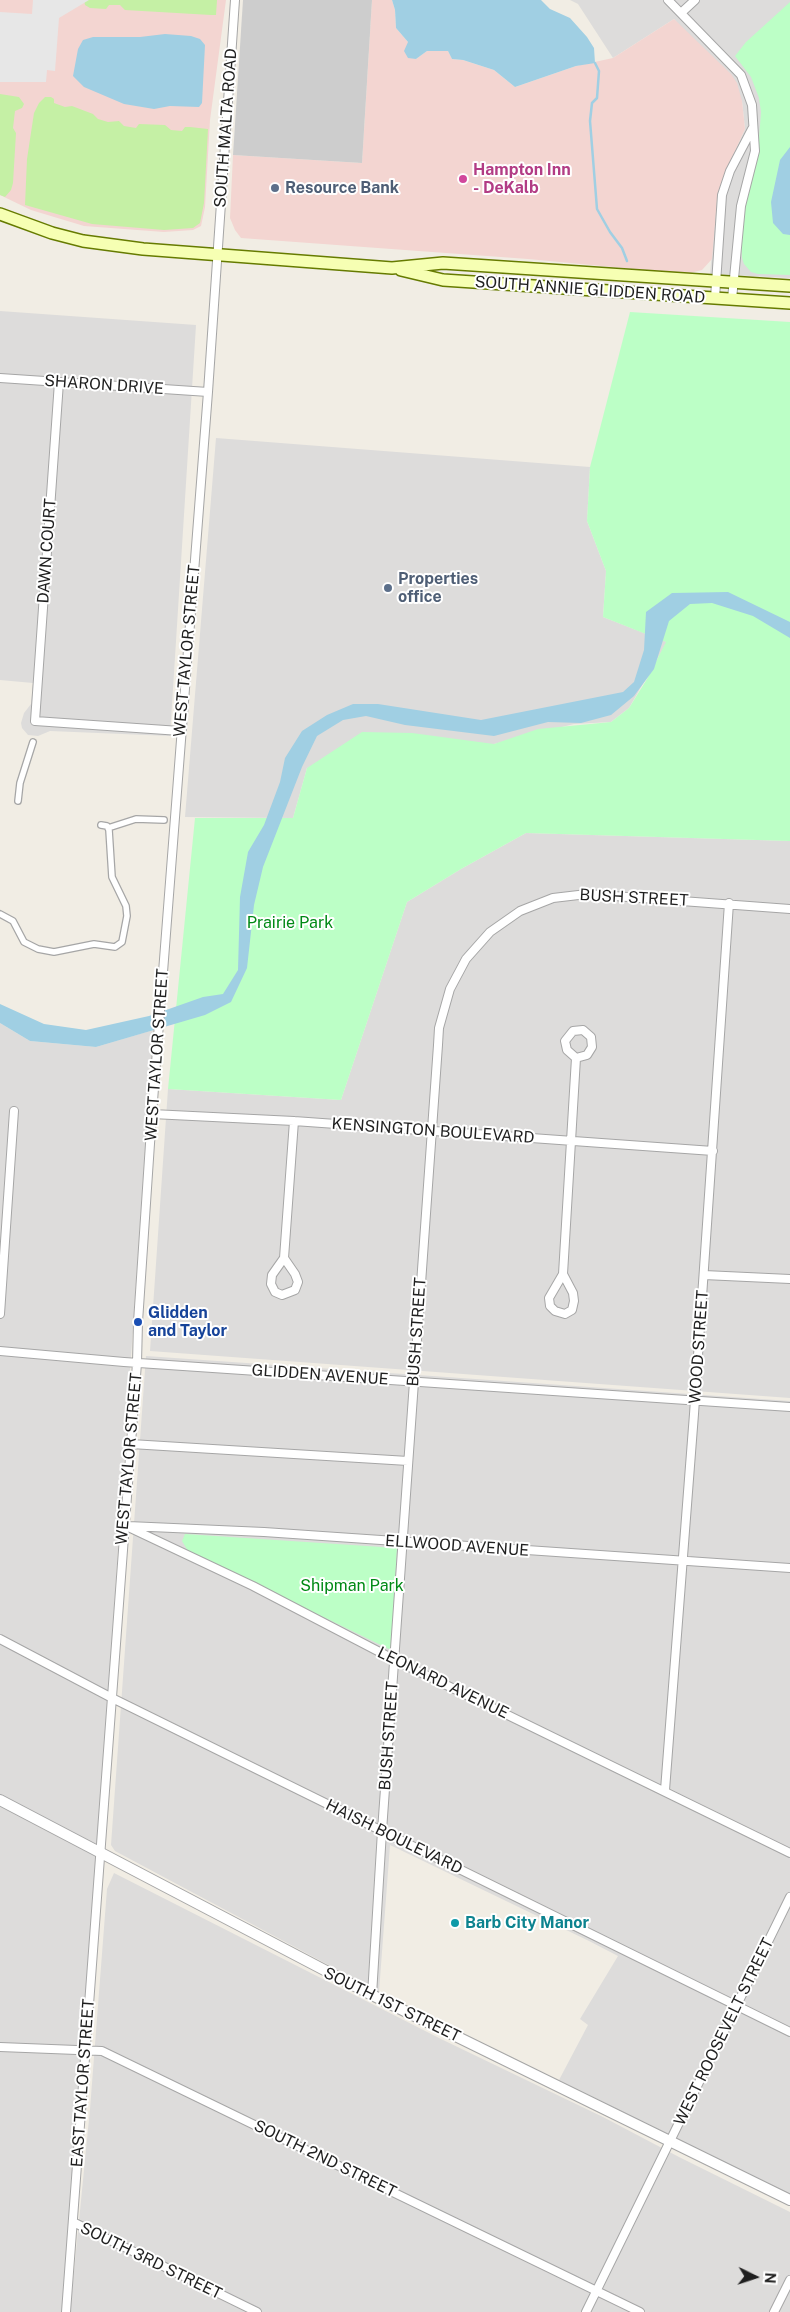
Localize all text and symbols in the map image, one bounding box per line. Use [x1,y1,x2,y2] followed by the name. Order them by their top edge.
[211,48,241,208] street label: SOUTH MALTA ROAD
[473,160,571,198] place label: Hampton Inn - DeKalb
[457,173,469,185] marker: Hampton Inn - DeKalb
[285,178,399,198] place label: Resource Bank
[269,182,281,194] marker: Resource Bank
[474,272,706,308] street label: SOUTH ANNIE GLIDDEN ROAD
[44,371,164,399] street label: SHARON DRIVE
[34,498,60,604] street label: DAWN COURT
[170,564,204,738] street label: WEST TAYLOR STREET
[398,569,478,607] place label: Properties office
[382,582,394,594] marker: Properties office
[579,886,689,910] street label: BUSH STREET
[247,913,333,933] park label: Prairie Park
[141,968,173,1142] street label: WEST TAYLOR STREET
[331,1114,535,1148] street label: KENSINGTON BOULEVARD
[404,1277,430,1387] street label: BUSH STREET
[685,1290,713,1404] street label: WOOD STREET
[148,1303,227,1341] place label: Glidden and Taylor
[132,1316,144,1328] marker: Glidden and Taylor
[251,1361,389,1389] street label: GLIDDEN AVENUE
[112,1372,146,1546] street label: WEST TAYLOR STREET
[384,1531,530,1561] street label: ELLWOOD AVENUE
[300,1576,404,1596] park label: Shipman Park
[374,1643,512,1723] street label: LEONARD AVENUE
[376,1681,402,1791] street label: BUSH STREET
[322,1796,466,1878] street label: HAISH BOULEVARD
[465,1913,589,1933] place label: Barb City Manor
[449,1917,461,1929] marker: Barb City Manor
[670,1935,778,2129] street label: WEST ROOSEVELT STREET
[321,1964,463,2046] street label: SOUTH 1ST STREET
[68,1998,98,2168] street label: EAST TAYLOR STREET
[251,2116,399,2202] street label: SOUTH 2ND STREET
[77,2218,225,2304] street label: SOUTH 3RD STREET
[730,2252,780,2302] north arrow
[762,2272,778,2284] text: N

